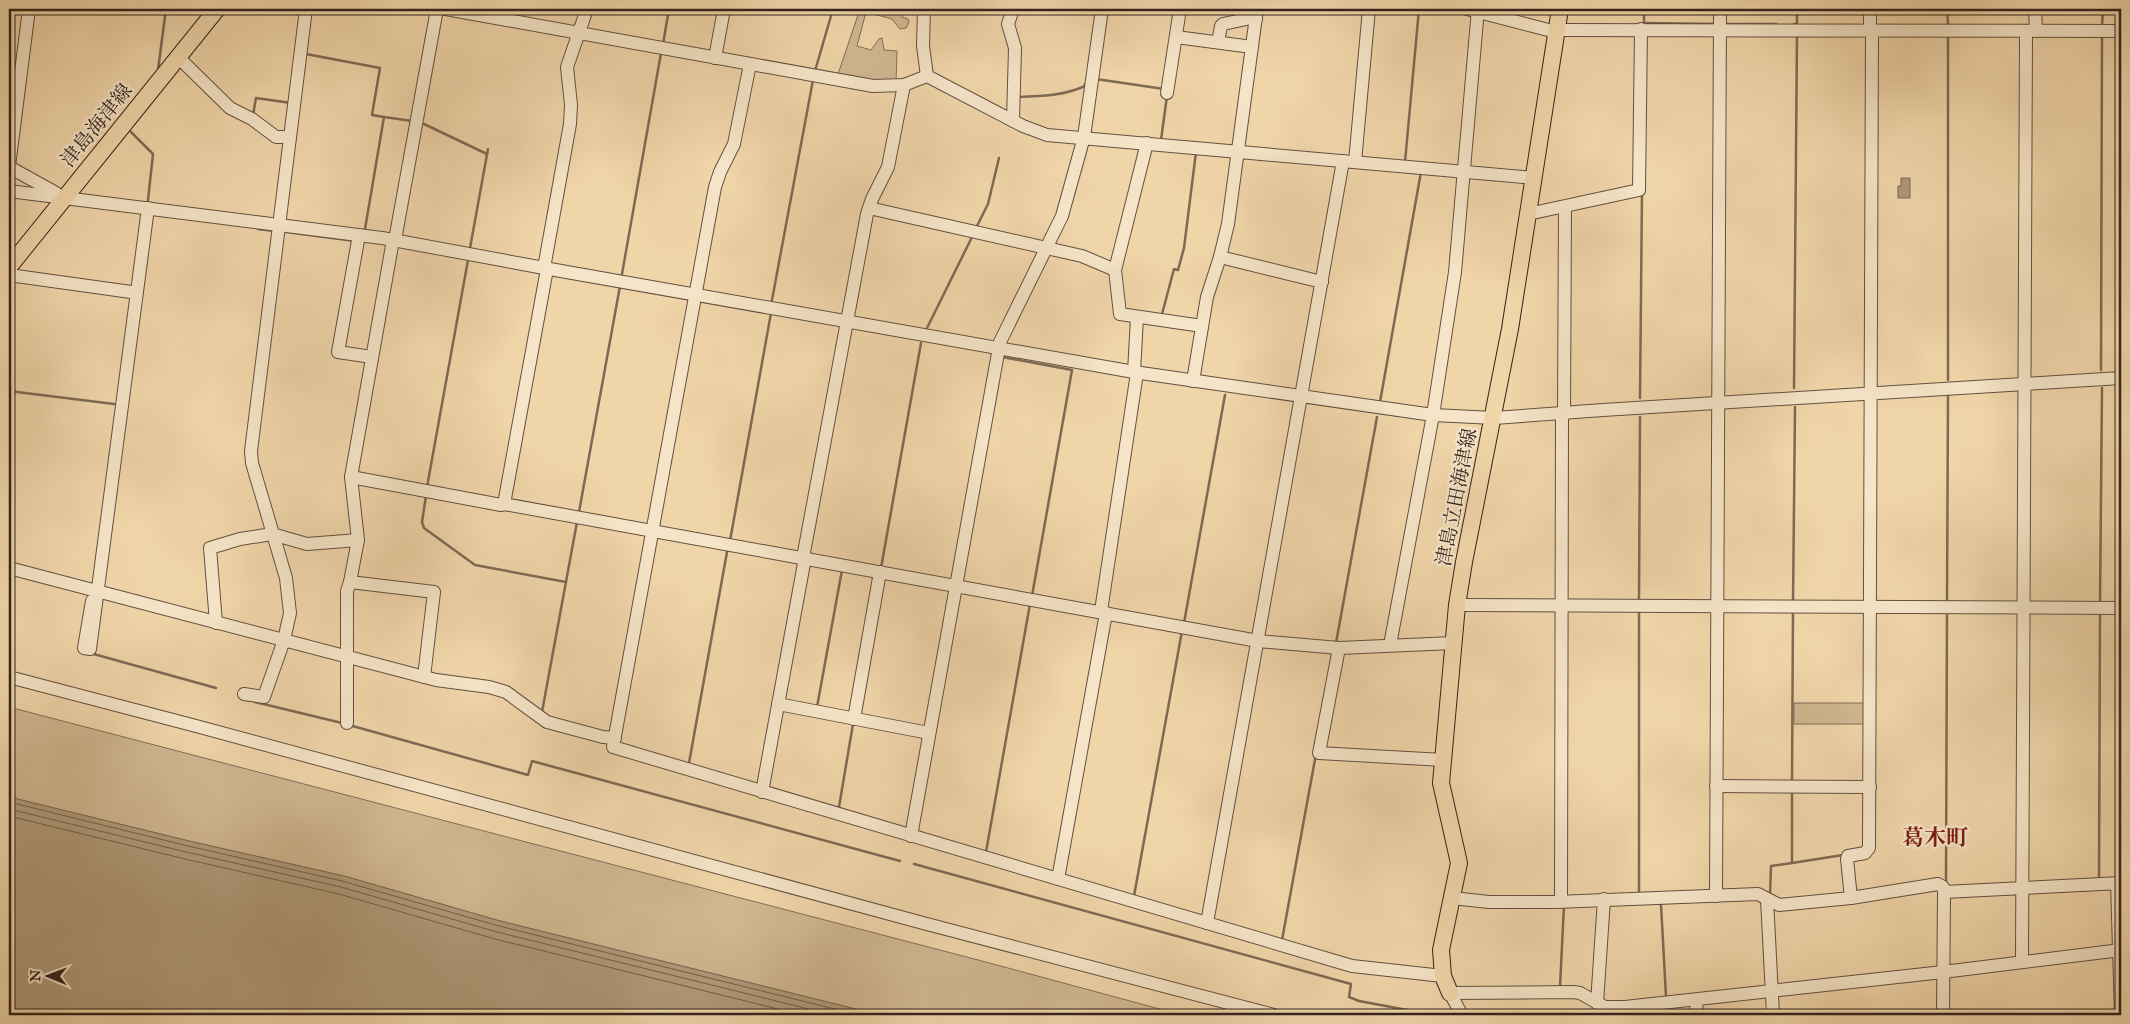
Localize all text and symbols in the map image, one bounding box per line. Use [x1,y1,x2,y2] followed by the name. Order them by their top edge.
[55,79,137,171] street label: 津島海津線
[1431,426,1481,568] street label: 津島立田海津線
[1902,824,1968,851] district label: 葛木町
[22,952,72,1002] north arrow
[27,970,44,982] text: N

